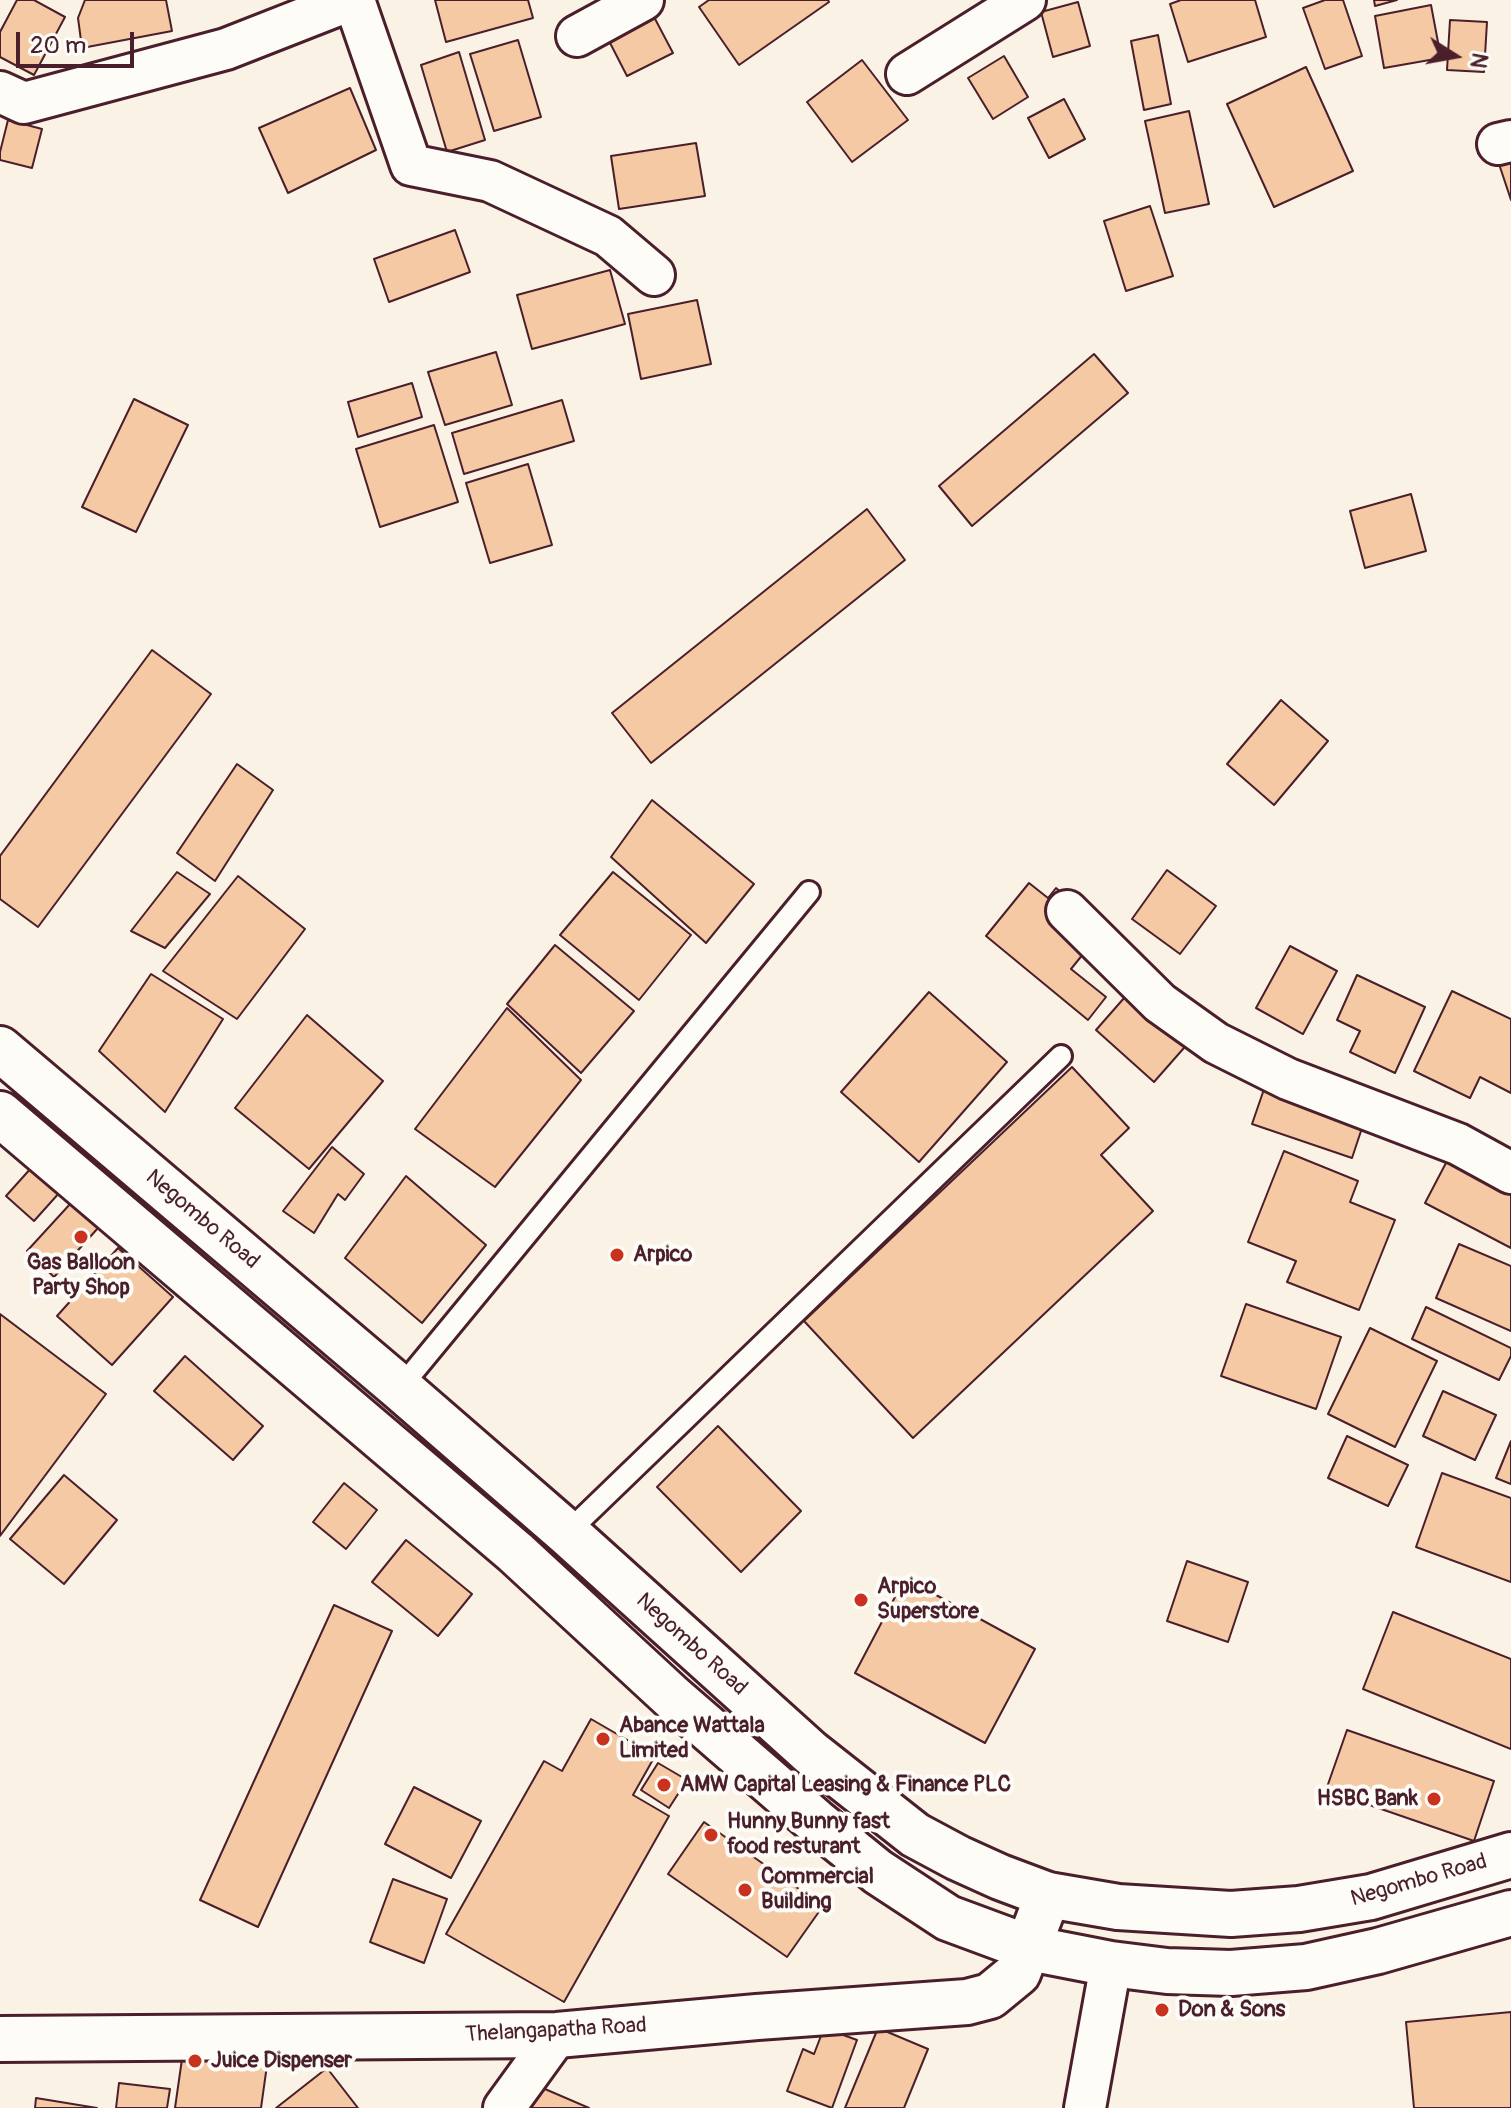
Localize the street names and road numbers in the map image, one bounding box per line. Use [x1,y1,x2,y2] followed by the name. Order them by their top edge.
[140,1165,264,1275] street label: Negombo Road
[630,1588,752,1702] street label: Negombo Road
[1348,1849,1490,1913] street label: Negombo Road
[465,2013,647,2049] street label: Thelangapatha Road

